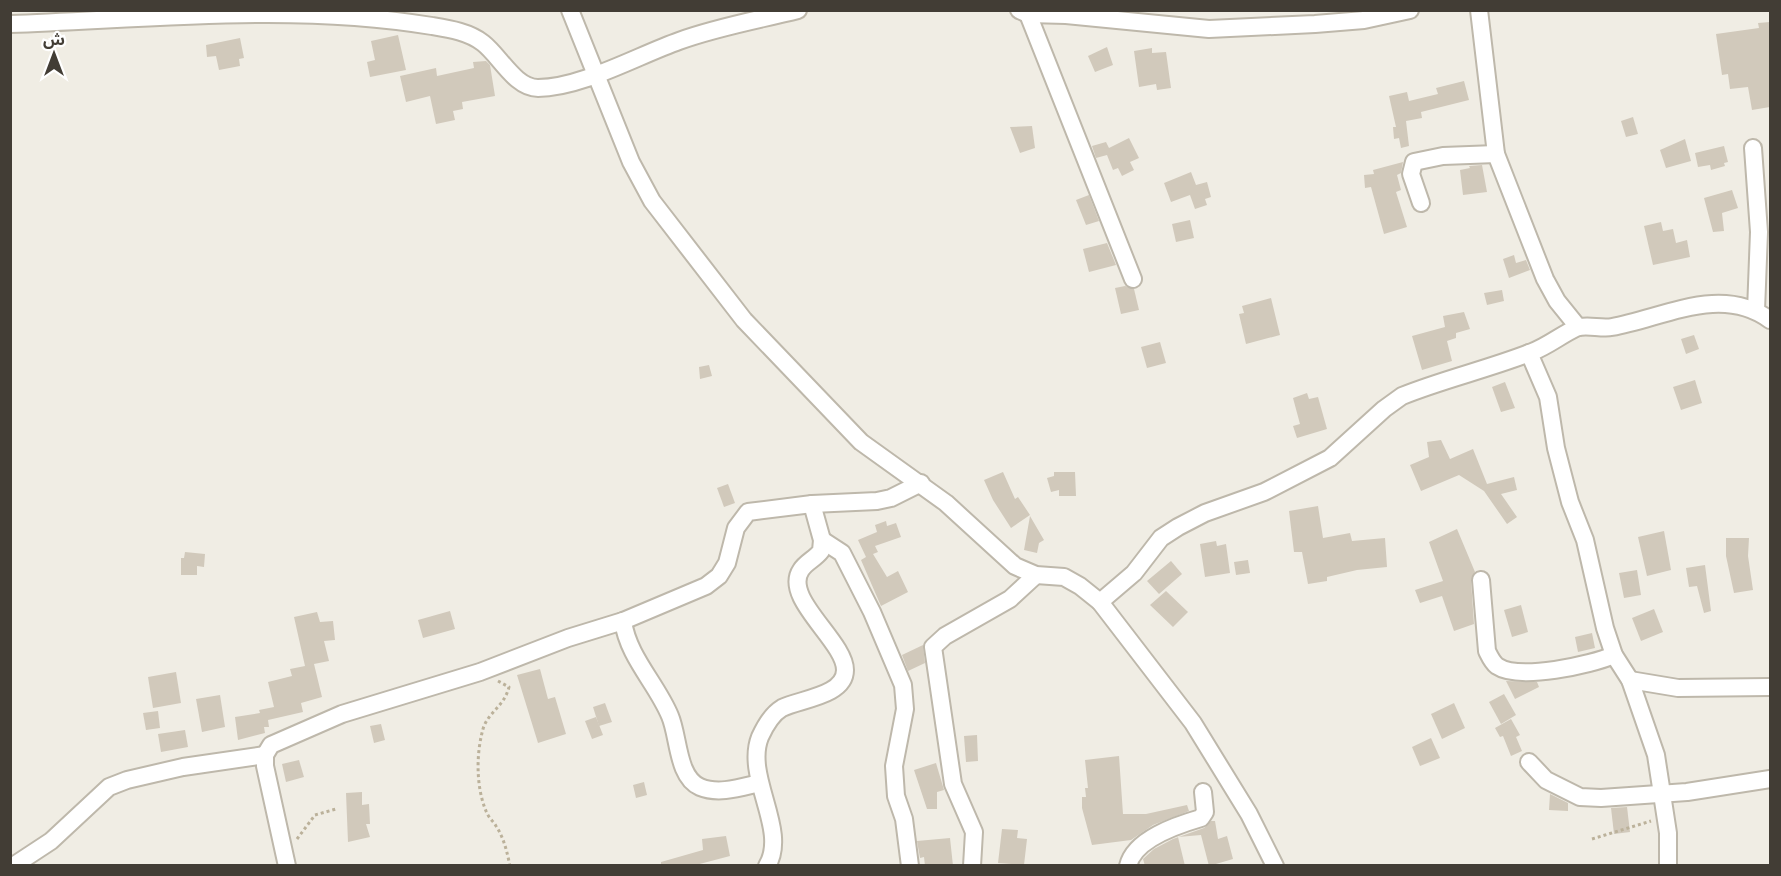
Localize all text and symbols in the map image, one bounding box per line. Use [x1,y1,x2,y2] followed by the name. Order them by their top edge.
[24,24,84,84] north arrow
[43,30,65,49] text: ش

